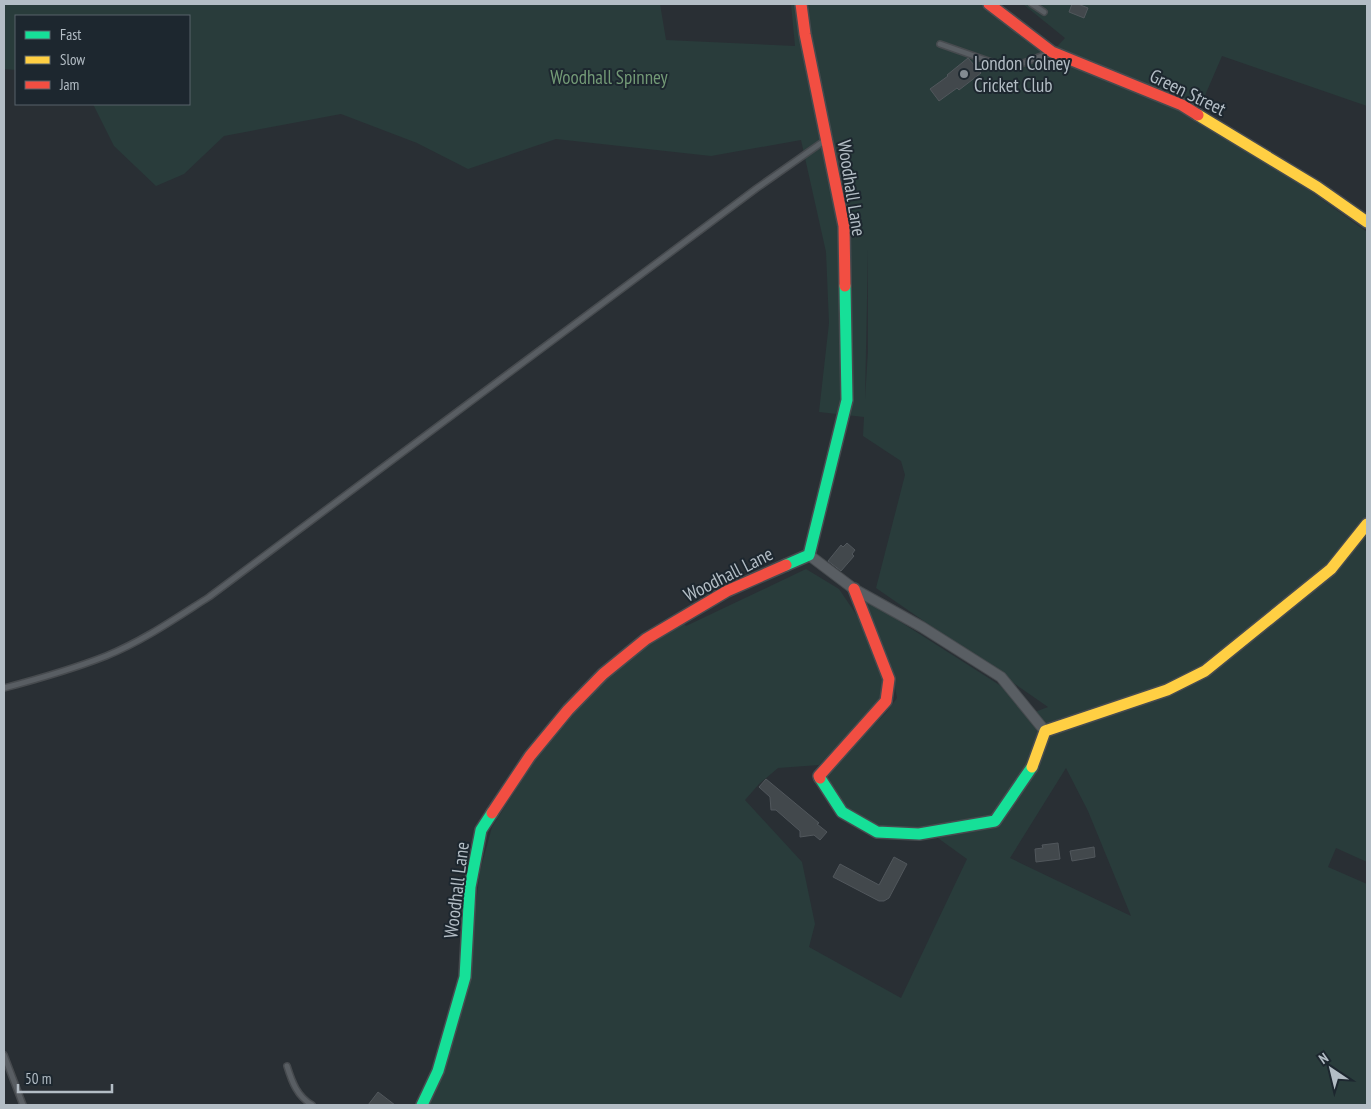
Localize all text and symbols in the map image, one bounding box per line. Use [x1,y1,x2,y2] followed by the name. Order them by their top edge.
[15,15,190,105] legend
[60,25,81,44] text: Fast
[60,50,85,69] text: Slow
[974,51,1071,97] place label: London Colney Cricket Club
[1146,63,1231,121] street label: Green Street
[550,65,669,89] park label: Woodhall Spinney
[958,68,970,80] marker: London Colney Cricket Club
[59,75,79,94] text: Jam
[833,138,871,238] street label: Woodhall Lane
[679,541,777,607] street label: Woodhall Lane
[438,840,474,940] street label: Woodhall Lane
[1306,1044,1356,1094] north arrow
[1315,1049,1332,1068] text: N
[18,1062,111,1094] scale bar
[25,1069,51,1088] text: 50 m

